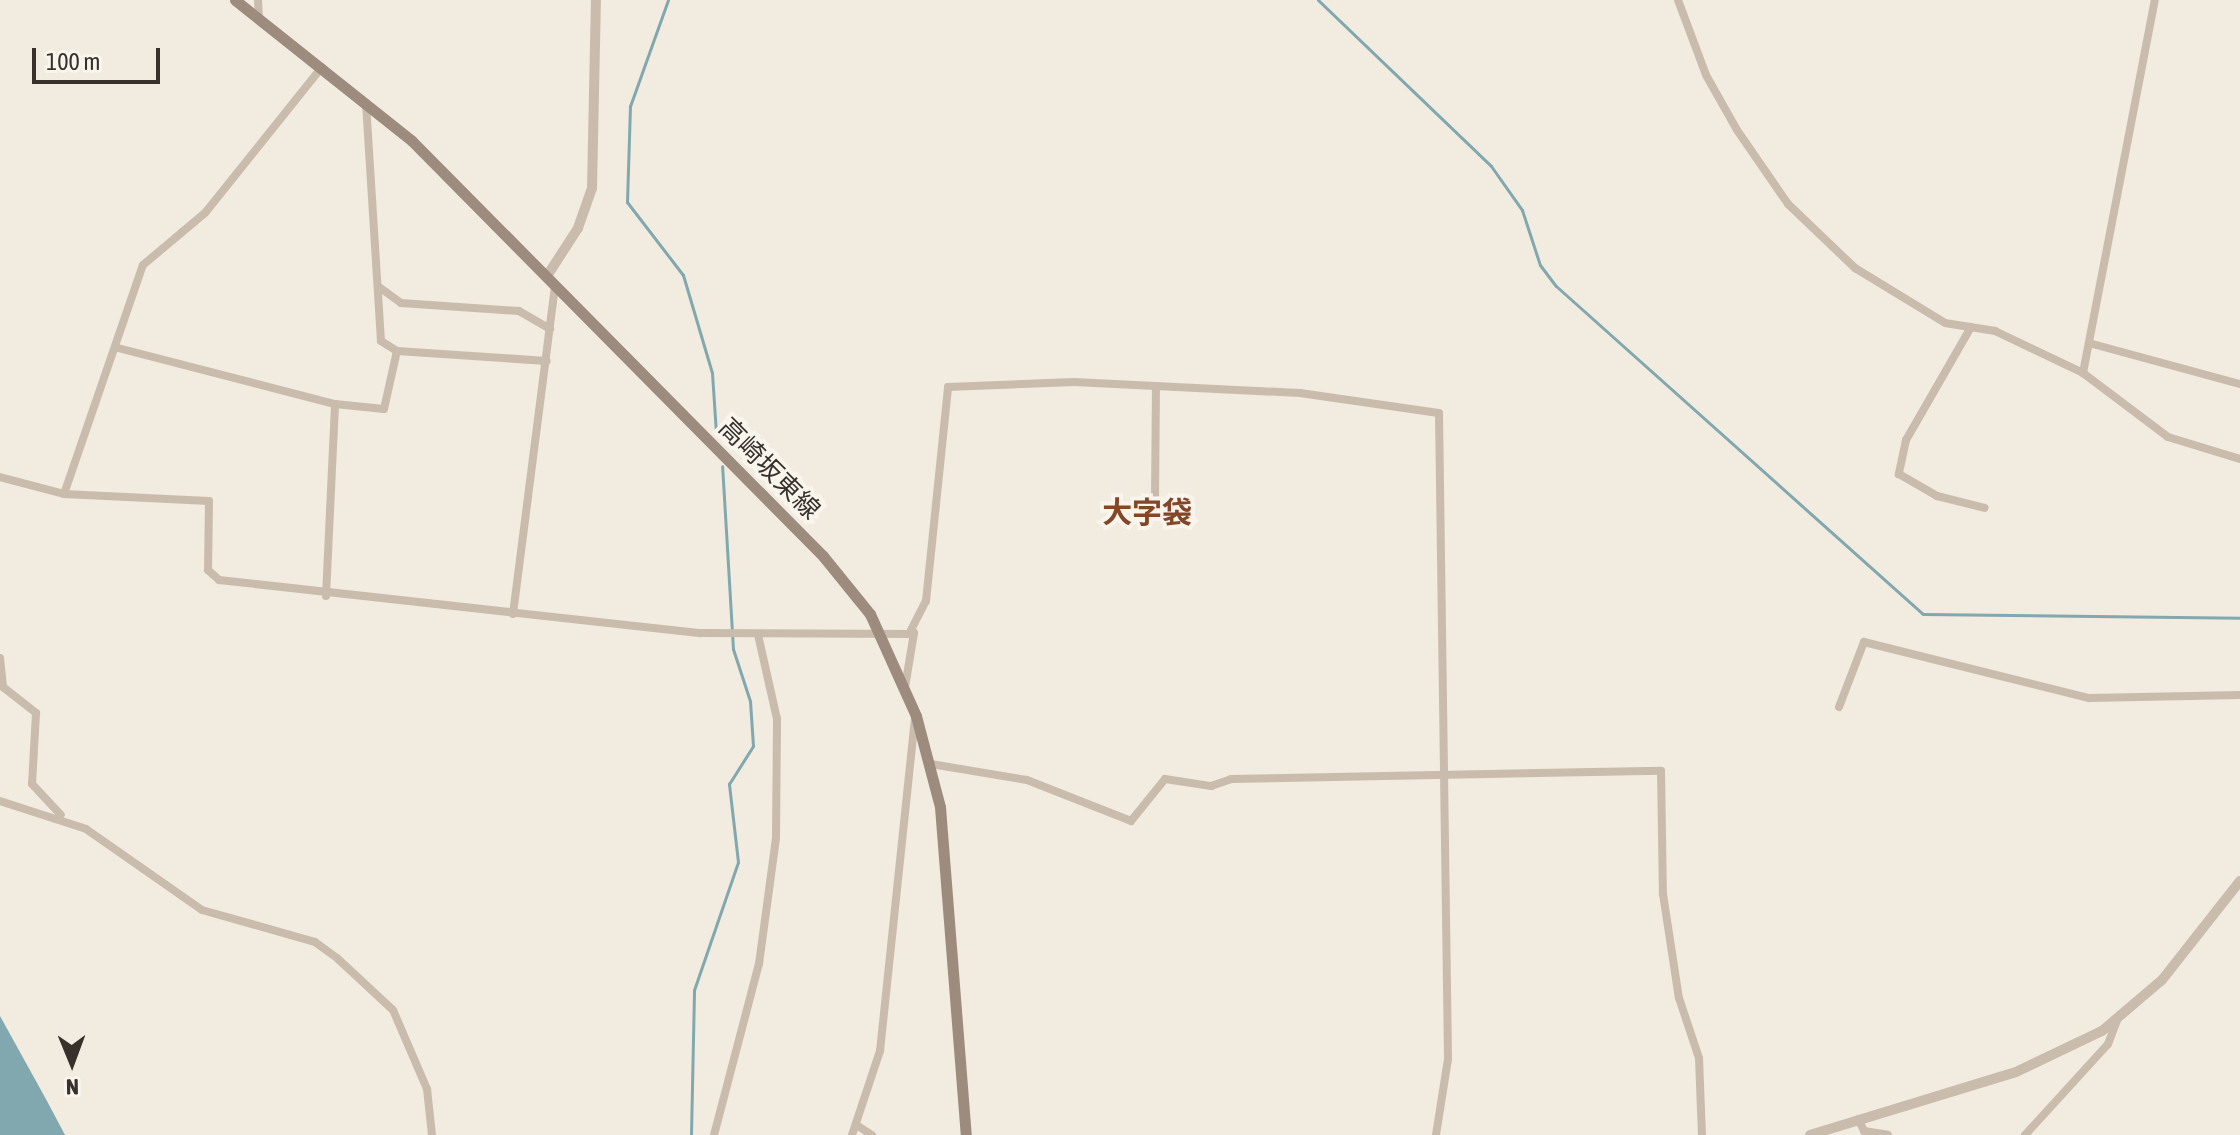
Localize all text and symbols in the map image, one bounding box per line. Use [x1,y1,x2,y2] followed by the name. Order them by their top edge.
[36,32,164,82] scale bar
[46,48,100,75] text: 100 m
[712,412,826,526] street label: 高崎坂東線
[1102,494,1192,530] district label: 大字袋
[32,1023,112,1103] north arrow
[66,1074,79,1100] text: N

